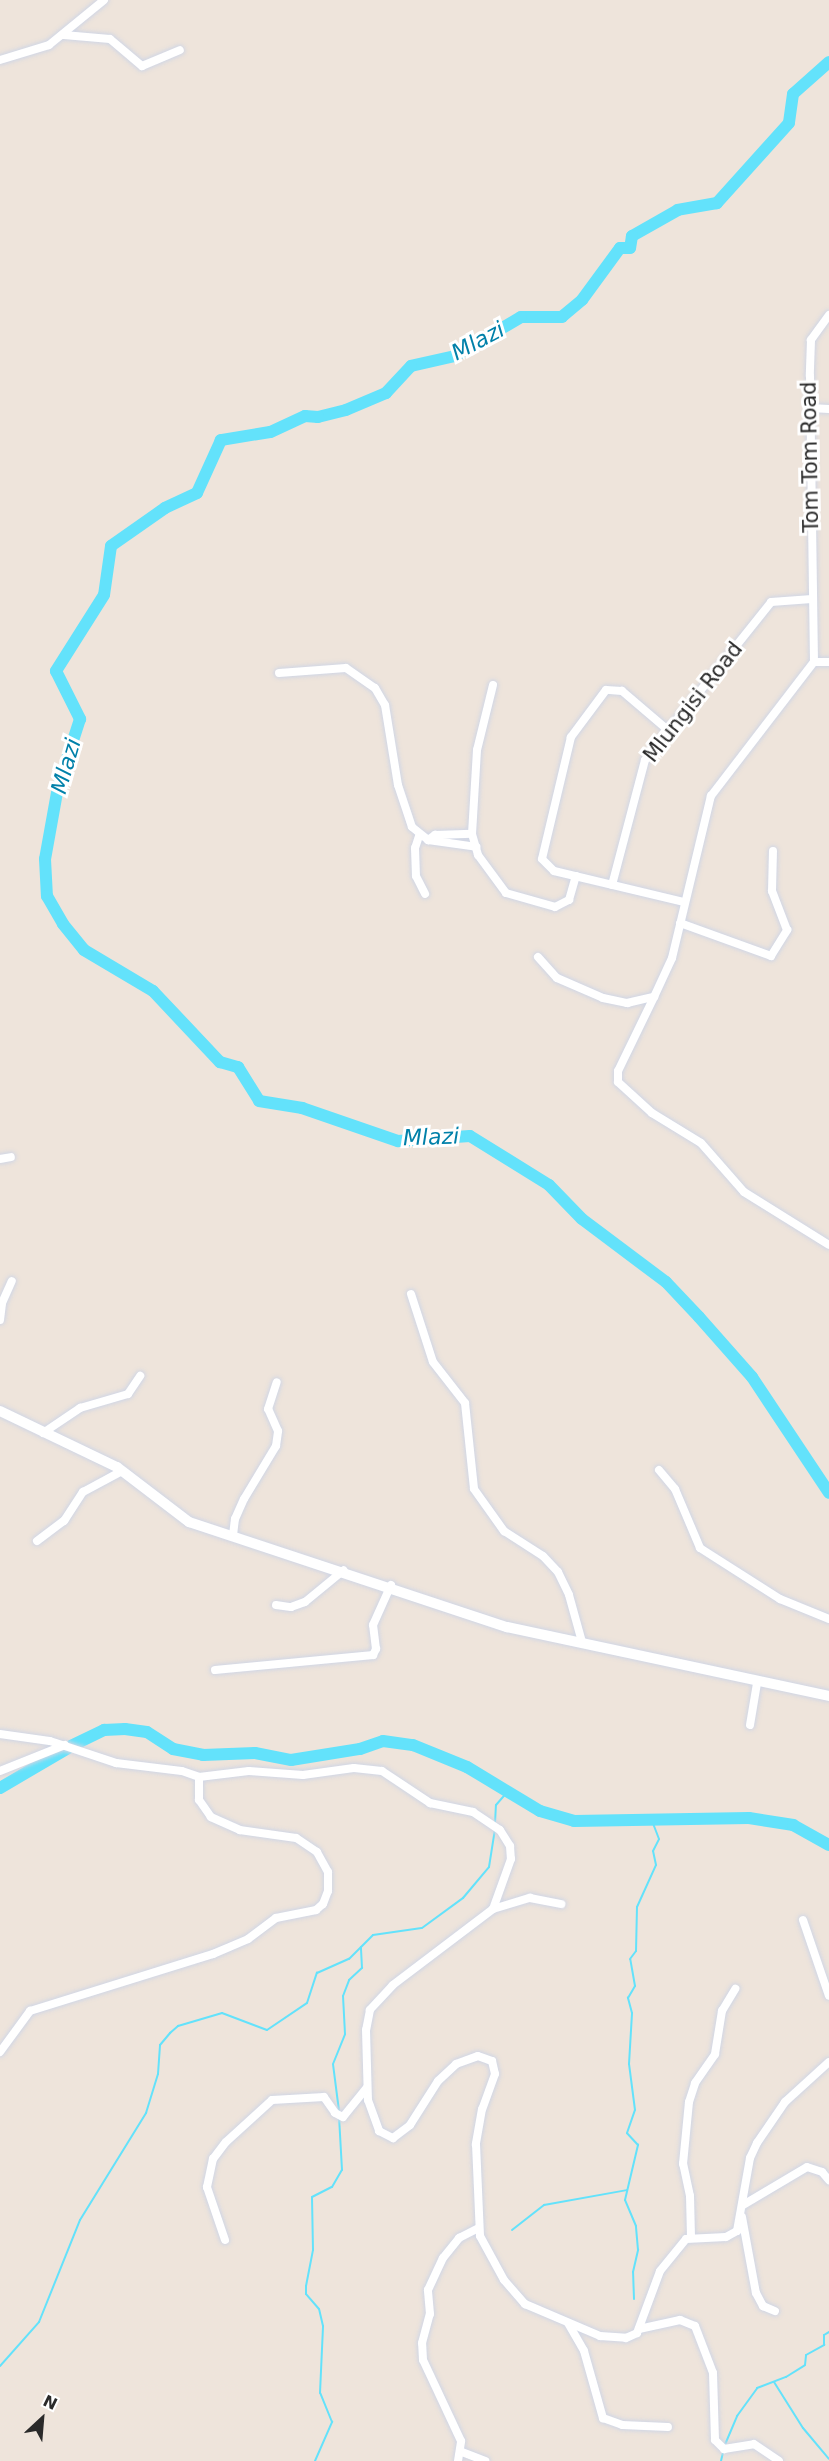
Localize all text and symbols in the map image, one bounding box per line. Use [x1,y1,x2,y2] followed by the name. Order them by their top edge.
[447,316,509,366] water label: Mlazi
[796,381,824,533] street label: Tom Tom Road
[638,637,748,767] street label: Mlungisi Road
[46,735,86,797] water label: Mlazi
[402,1123,460,1151] water label: Mlazi
[12,2389,72,2449] north arrow
[40,2391,60,2414] text: N

